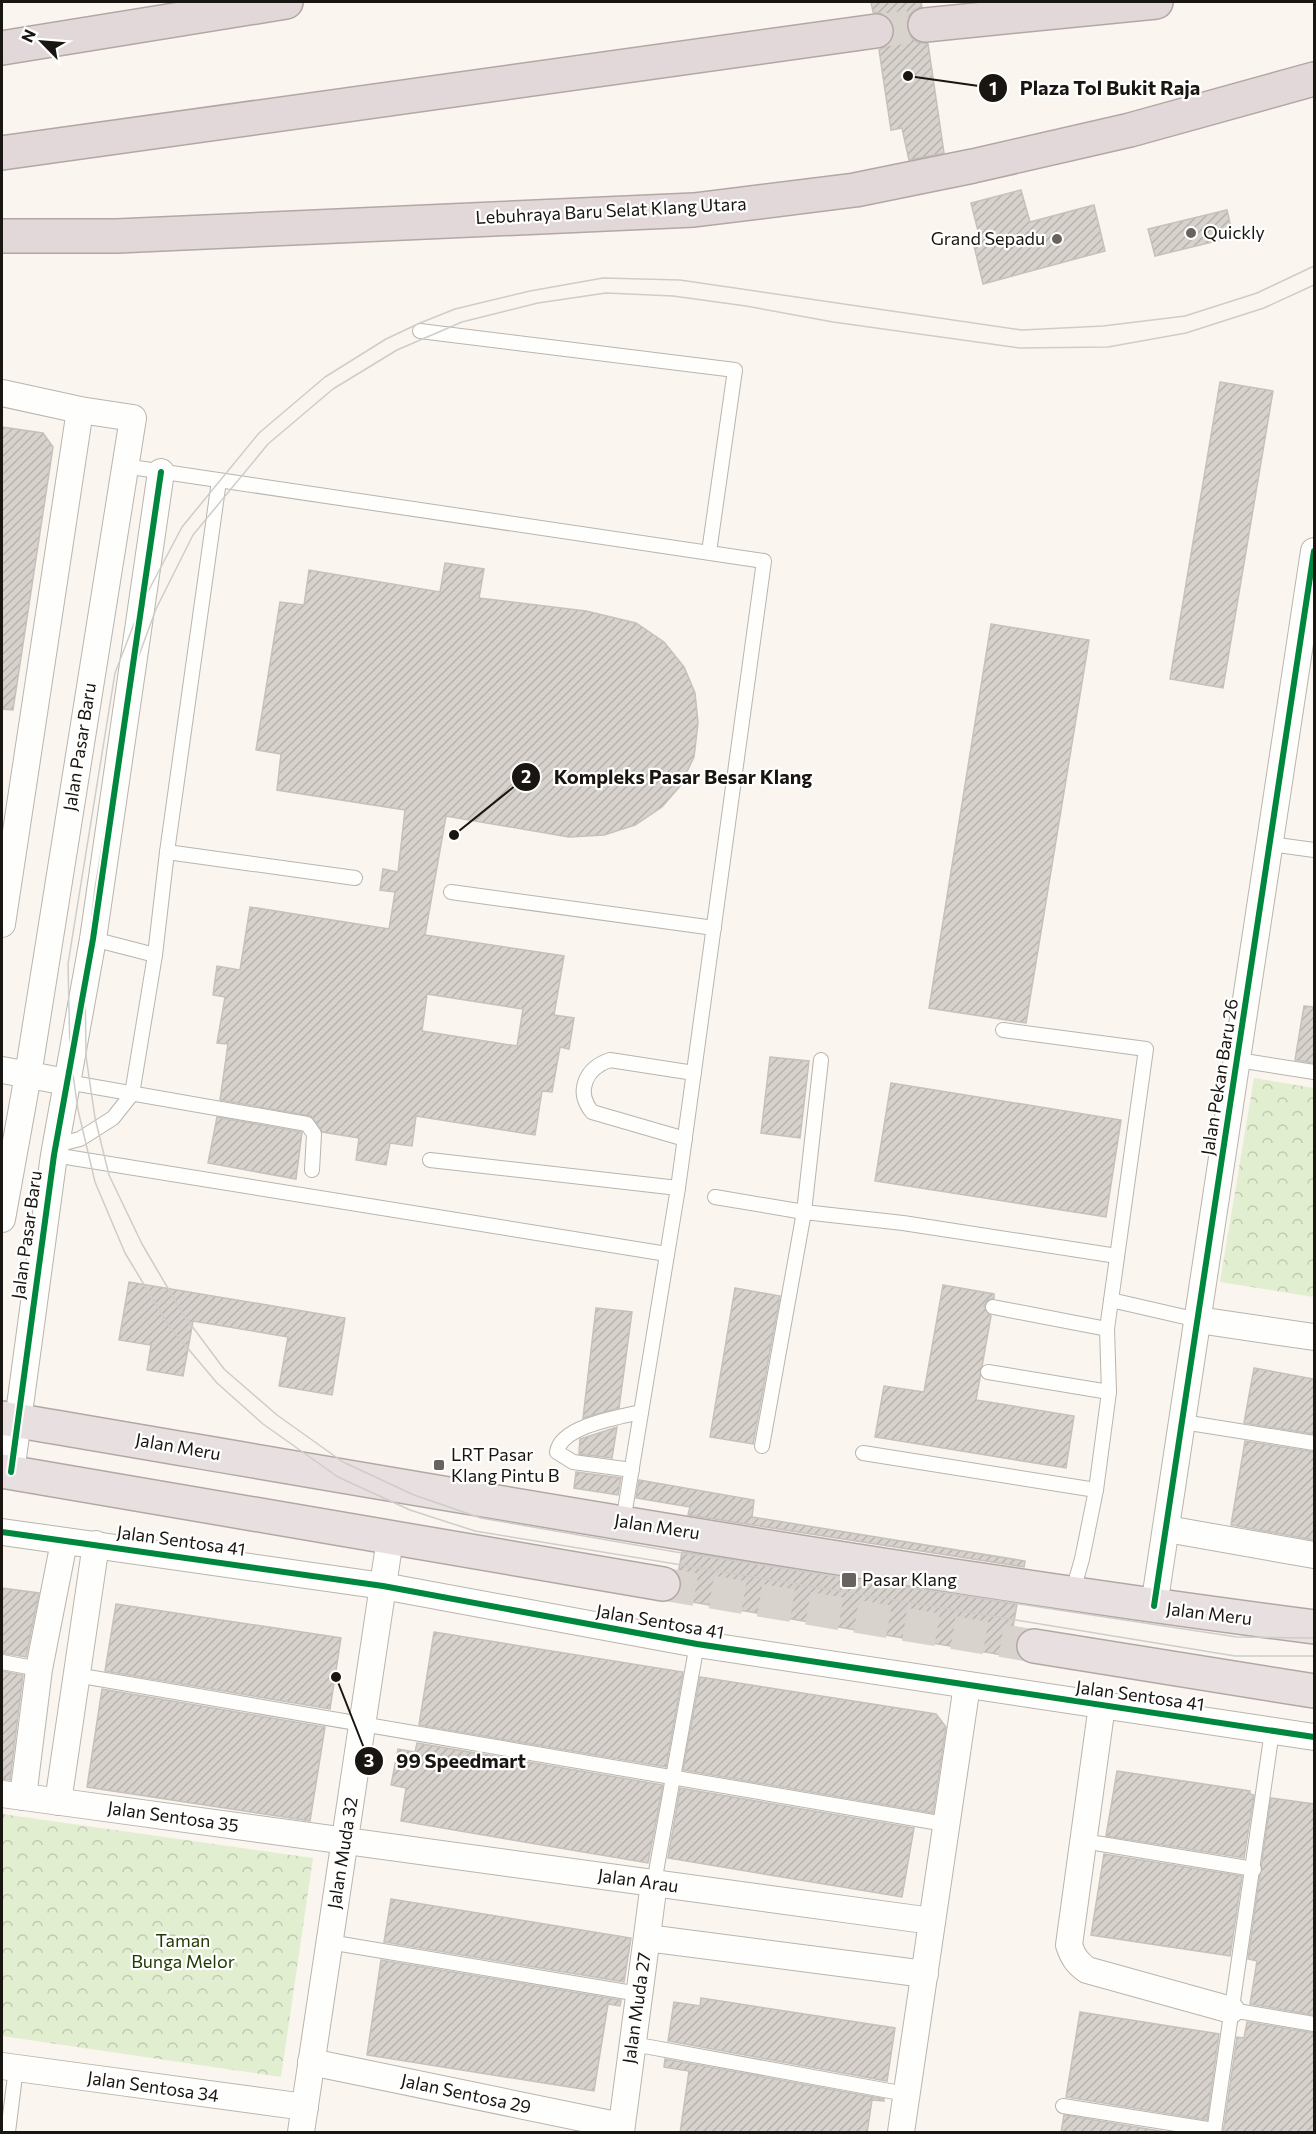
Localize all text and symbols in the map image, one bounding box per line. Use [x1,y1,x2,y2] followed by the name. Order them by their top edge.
[12,12,72,72] north arrow
[17,26,39,45] text: N
[978,69,1212,107] callout: Plaza Tol Bukit Raja
[1020,75,1200,99] text: Plaza Tol Bukit Raja
[989,77,997,99] text: 1
[475,192,747,228] street label: Lebuhraya Baru Selat Klang Utara
[1203,221,1265,243] place label: Quickly
[1184,226,1198,240] marker: Quickly
[931,227,1045,249] place label: Grand Sepadu
[1050,232,1064,246] marker: Grand Sepadu
[58,681,100,813] street label: Jalan Pasar Baru
[511,758,824,796] callout: Kompleks Pasar Besar Klang
[554,764,812,788] text: Kompleks Pasar Besar Klang
[521,765,531,787] text: 2
[1196,997,1242,1157] street label: Jalan Pekan Baru 26
[6,1169,46,1301] street label: Jalan Pasar Baru
[134,1428,223,1464] street label: Jalan Meru
[451,1443,559,1486] place label: LRT Pasar Klang Pintu B
[432,1458,446,1472] marker: LRT Pasar Klang Pintu B
[613,1508,702,1544] street label: Jalan Meru
[115,1520,247,1560] street label: Jalan Sentosa 41
[862,1568,957,1590] place label: Pasar Klang
[840,1571,858,1589] marker: Pasar Klang
[1165,1597,1253,1629] street label: Jalan Meru
[594,1599,726,1643] street label: Jalan Sentosa 41
[1074,1675,1206,1715] street label: Jalan Sentosa 41
[354,1742,538,1780] callout: 99 Speedmart
[396,1748,526,1772] text: 99 Speedmart
[364,1749,374,1771] text: 3
[322,1795,362,1910] street label: Jalan Muda 32
[106,1796,240,1836] street label: Jalan Sentosa 35
[596,1863,680,1897] street label: Jalan Arau
[131,1929,235,1972] park label: Taman Bunga Melor
[617,1951,655,2065] street label: Jalan Muda 27
[86,2066,221,2106] street label: Jalan Sentosa 34
[399,2068,533,2118] street label: Jalan Sentosa 29

